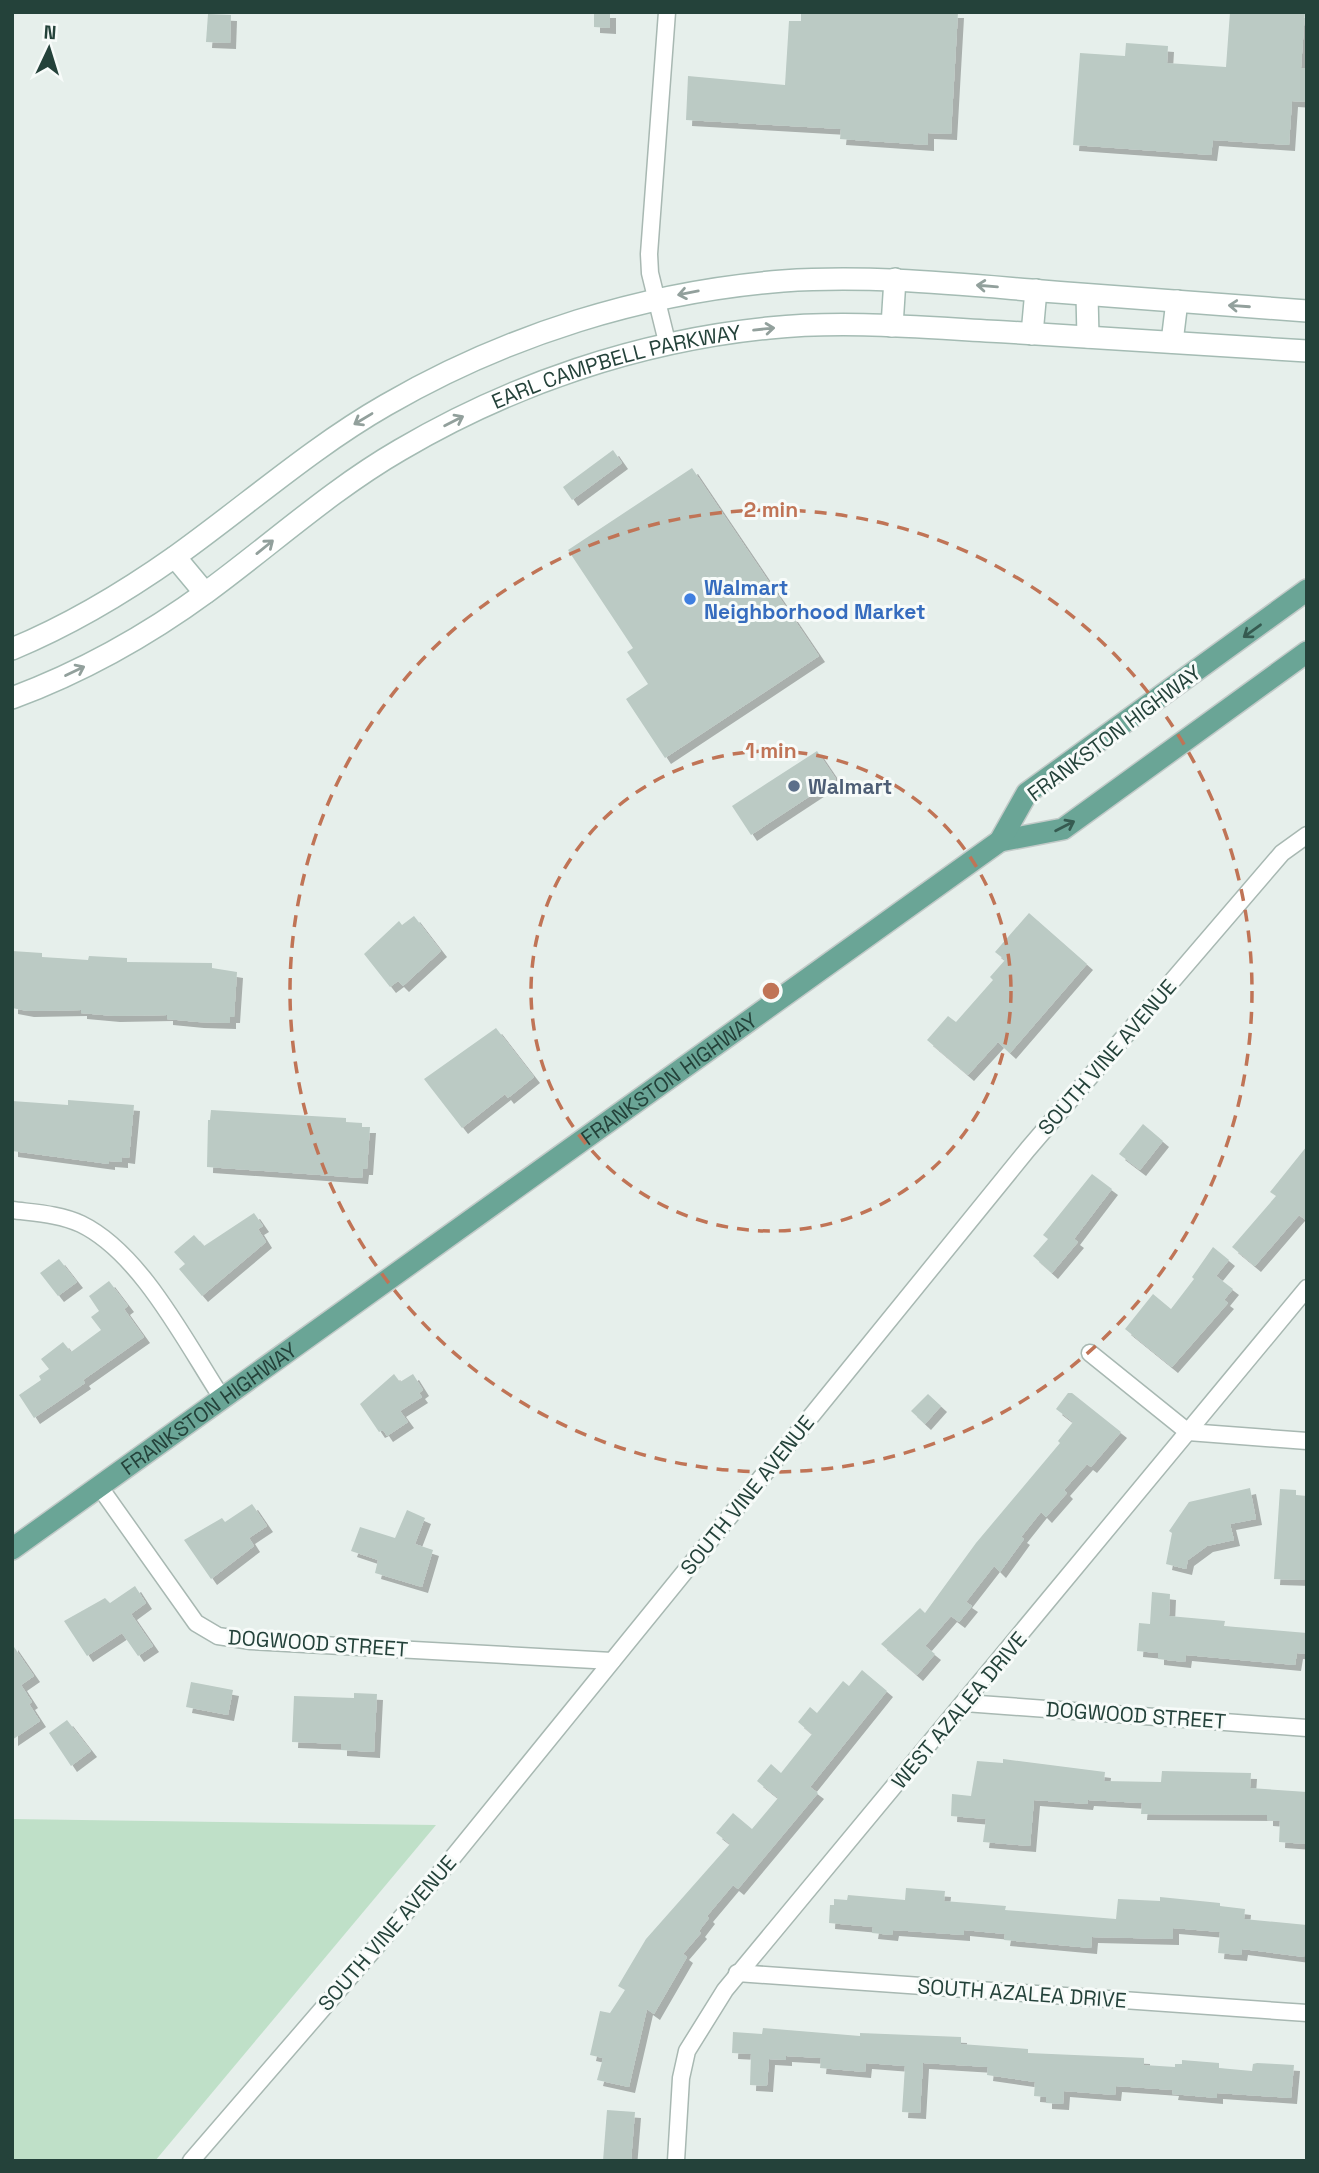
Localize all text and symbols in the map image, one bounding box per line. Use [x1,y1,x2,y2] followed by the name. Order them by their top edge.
[14,14,84,84] north arrow
[43,20,57,45] text: N
[977,279,999,292] one-way arrow
[677,287,700,301] one-way arrow
[1228,299,1250,312] one-way arrow
[487,318,743,415] street label: EARL CAMPBELL PARKWAY
[752,322,775,335] one-way arrow
[353,412,373,426] one-way arrow
[443,413,464,427] one-way arrow
[744,496,798,523] text: 2 min
[255,539,274,554] one-way arrow
[704,574,926,625] place label: Walmart Neighborhood Market
[682,591,698,607] marker: Walmart Neighborhood Market
[1243,623,1261,638] one-way arrow
[1022,659,1206,807] street label: FRANKSTON HIGHWAY
[64,663,85,677] one-way arrow
[745,737,797,764] text: 1 min
[808,773,892,800] place label: Walmart
[786,778,802,794] marker: Walmart
[1055,818,1075,832] one-way arrow
[1032,973,1182,1141] street label: SOUTH VINE AVENUE
[759,979,783,1003] centre of rings
[575,1006,762,1151] street label: FRANKSTON HIGHWAY
[115,1336,302,1480] street label: FRANKSTON HIGHWAY
[674,1410,820,1580] street label: SOUTH VINE AVENUE
[227,1623,409,1663] street label: DOGWOOD STREET
[885,1626,1033,1794] street label: WEST AZALEA DRIVE
[1045,1695,1227,1735] street label: DOGWOOD STREET
[312,1849,462,2017] street label: SOUTH VINE AVENUE
[917,1972,1127,2014] street label: SOUTH AZALEA DRIVE

